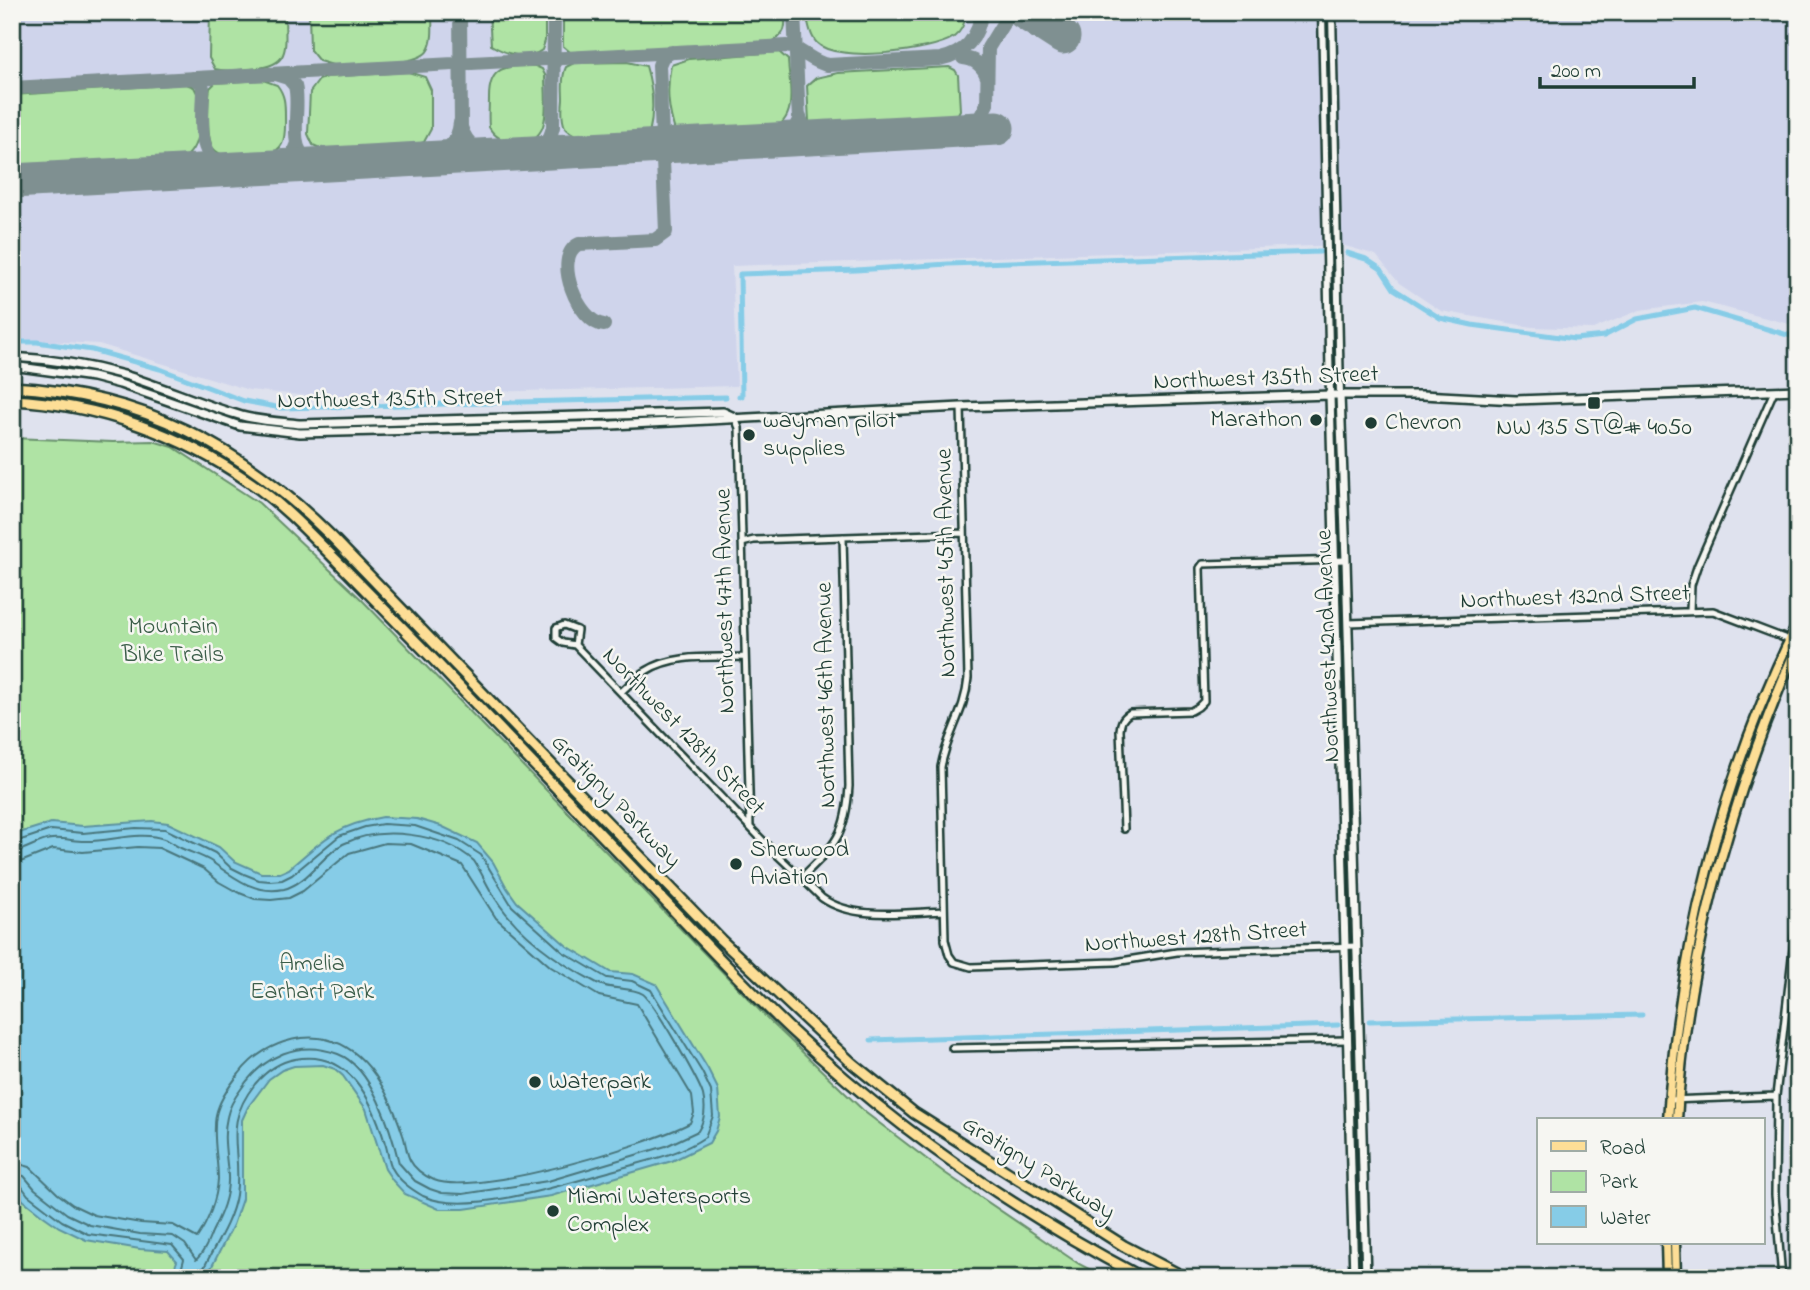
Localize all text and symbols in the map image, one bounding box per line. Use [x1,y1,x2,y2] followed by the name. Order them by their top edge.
[1540,46,1694,90] scale bar
[1551,57,1601,87] text: 200 m
[1153,358,1379,400] street label: Northwest 135th Street
[277,381,503,419] street label: Northwest 135th Street
[1586,395,1602,411] marker: NW 135 ST@# 4050
[1210,403,1302,438] place label: Marathon
[763,404,896,467] place label: wayman pilot supplies
[1385,406,1461,441] place label: Chevron
[1496,411,1692,446] place label: NW 135 ST@# 4050
[1308,412,1324,428] marker: Marathon
[1363,415,1379,431] marker: Chevron
[741,427,757,443] marker: wayman pilot supplies
[927,448,966,678] street label: Northwest 45th Avenue
[707,488,745,714] street label: Northwest 47th Avenue
[1307,529,1351,763] street label: Northwest 42nd Avenue
[1460,577,1690,619] street label: Northwest 132nd Street
[808,581,846,808] street label: Northwest 46th Avenue
[121,610,224,673] park label: Mountain Bike Trails
[593,640,773,824] street label: Northwest 128th Street
[541,727,688,878] street label: Gratigny Parkway
[750,833,849,896] place label: Sherwood Aviation
[728,856,744,872] marker: Sherwood Aviation
[1084,913,1308,963] street label: Northwest 128th Street
[250,947,375,1010] park label: Amelia Earhart Park
[549,1065,651,1100] place label: Waterpark
[527,1074,543,1090] marker: Waterpark
[954,1108,1122,1231] street label: Gratigny Parkway
[1537,1118,1764,1244] legend
[1600,1134,1646,1164] text: Road
[1600,1168,1639,1198] text: Park
[567,1180,751,1243] place label: Miami Watersports Complex
[545,1203,561,1219] marker: Miami Watersports Complex
[1600,1204,1651,1234] text: Water

